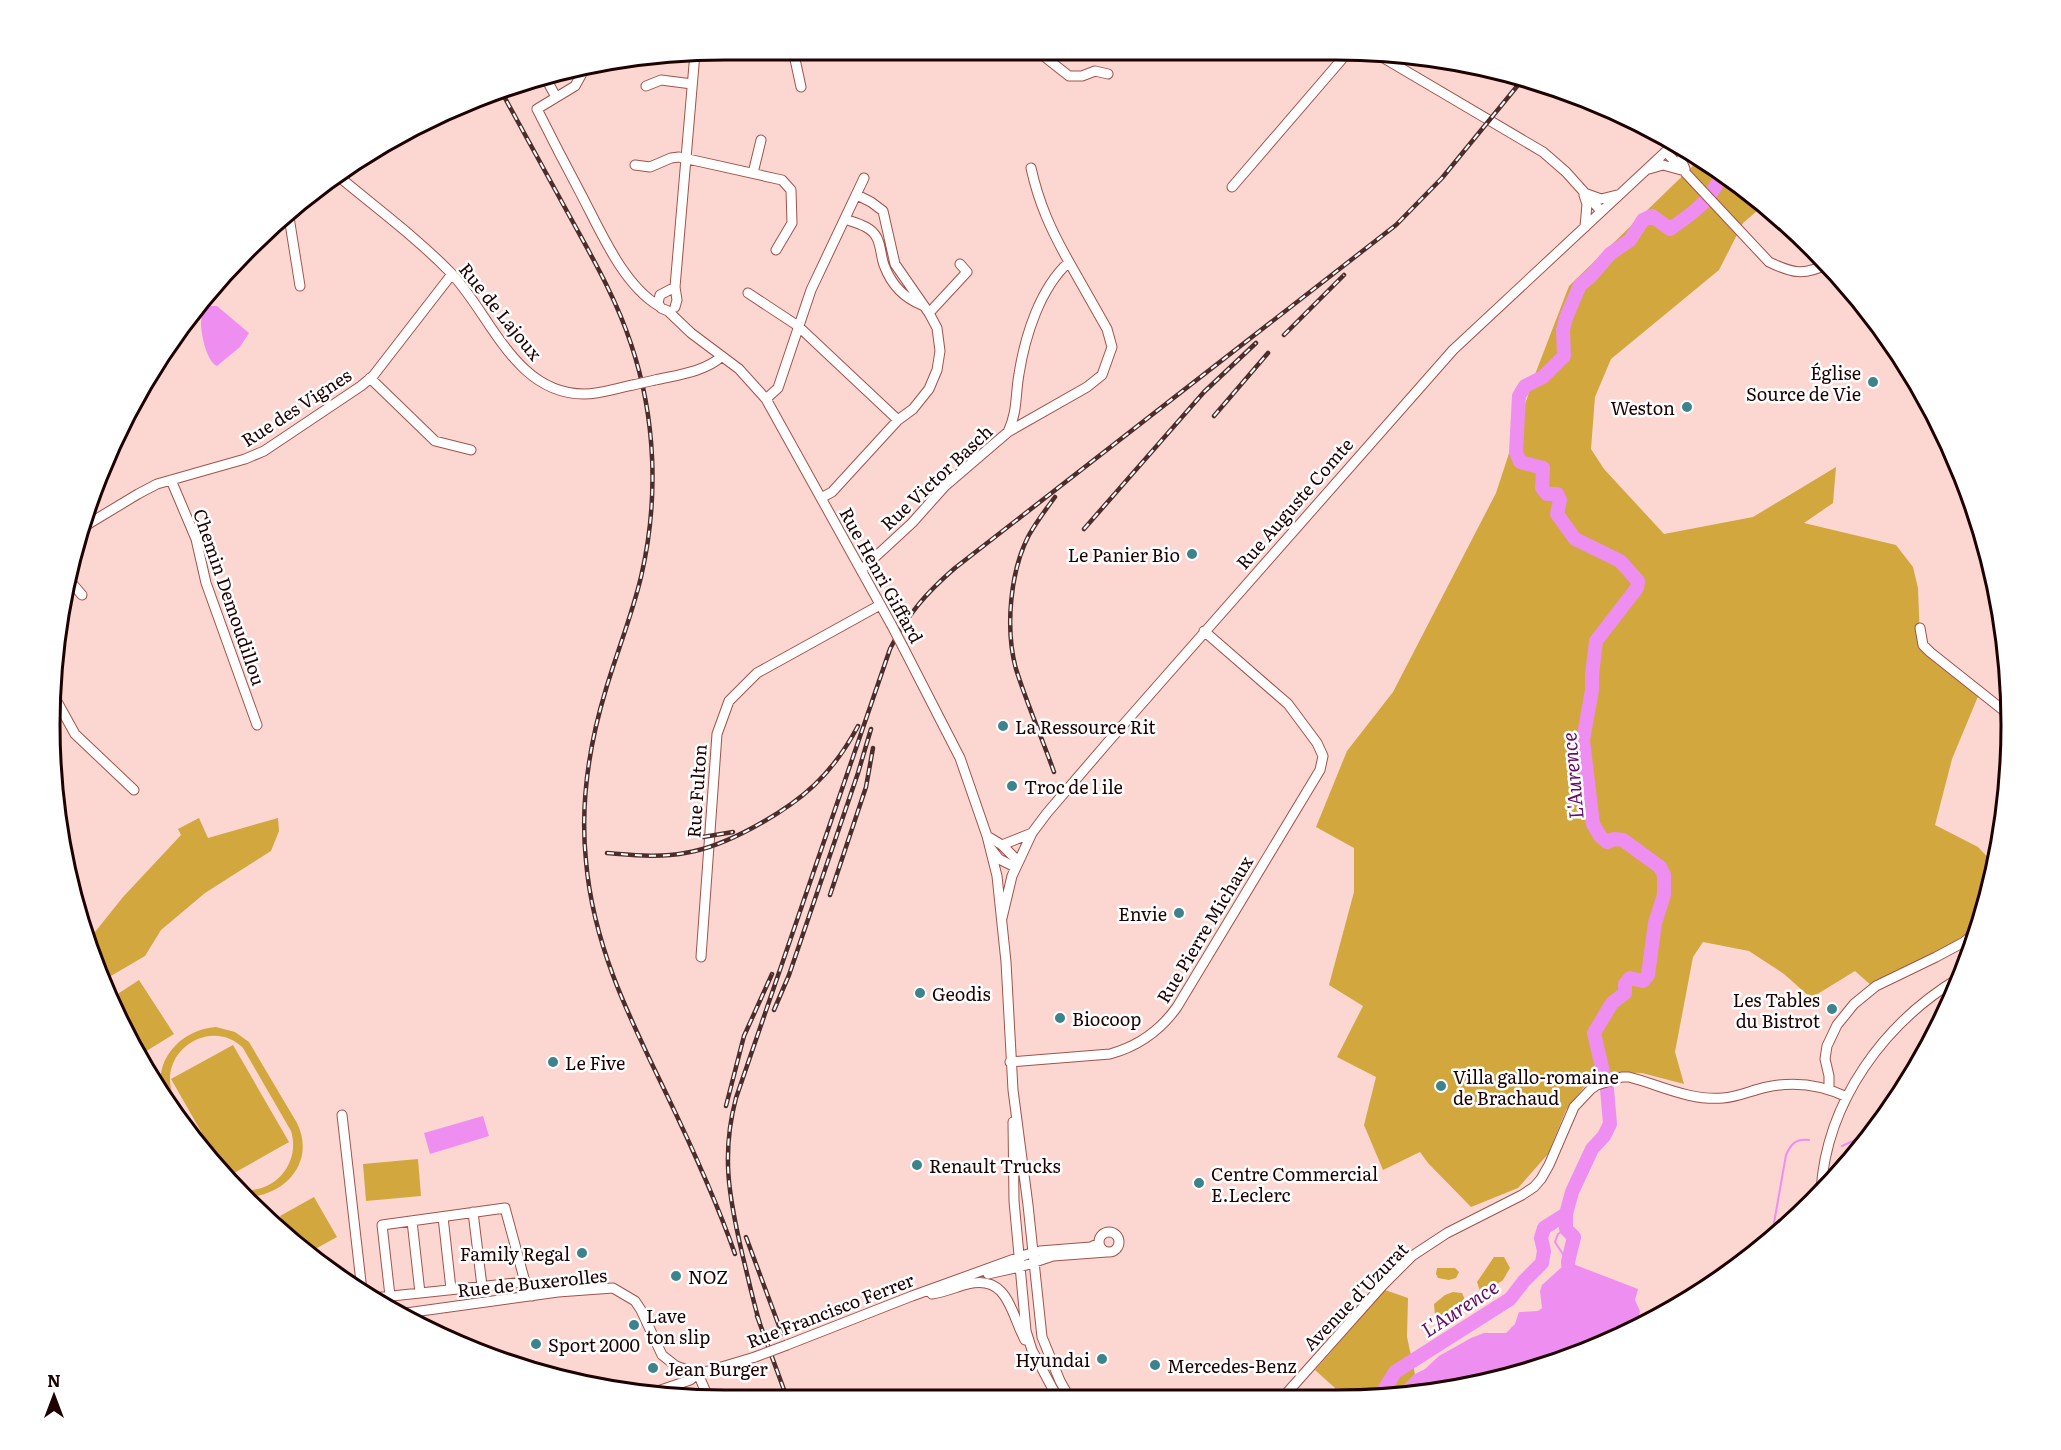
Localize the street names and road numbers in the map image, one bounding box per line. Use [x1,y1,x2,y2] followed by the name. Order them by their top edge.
[453,256,549,366] street label: Rue de Lajoux
[236,361,356,453] street label: Rue des Vignes
[874,418,998,536] street label: Rue Victor Basch
[1229,431,1359,575] street label: Rue Auguste Comte
[833,502,931,648] street label: Rue Henri Giffard
[187,505,273,689] street label: Chemin Demoudillou
[679,743,713,839] street label: Rue Fulton
[1149,849,1259,1008] street label: Rue Pierre Michaux
[1296,1235,1414,1356] street label: Avenue d'Uzurat
[456,1261,608,1303] street label: Rue de Buxerolles
[742,1265,918,1354] street label: Rue Francisco Ferrer

